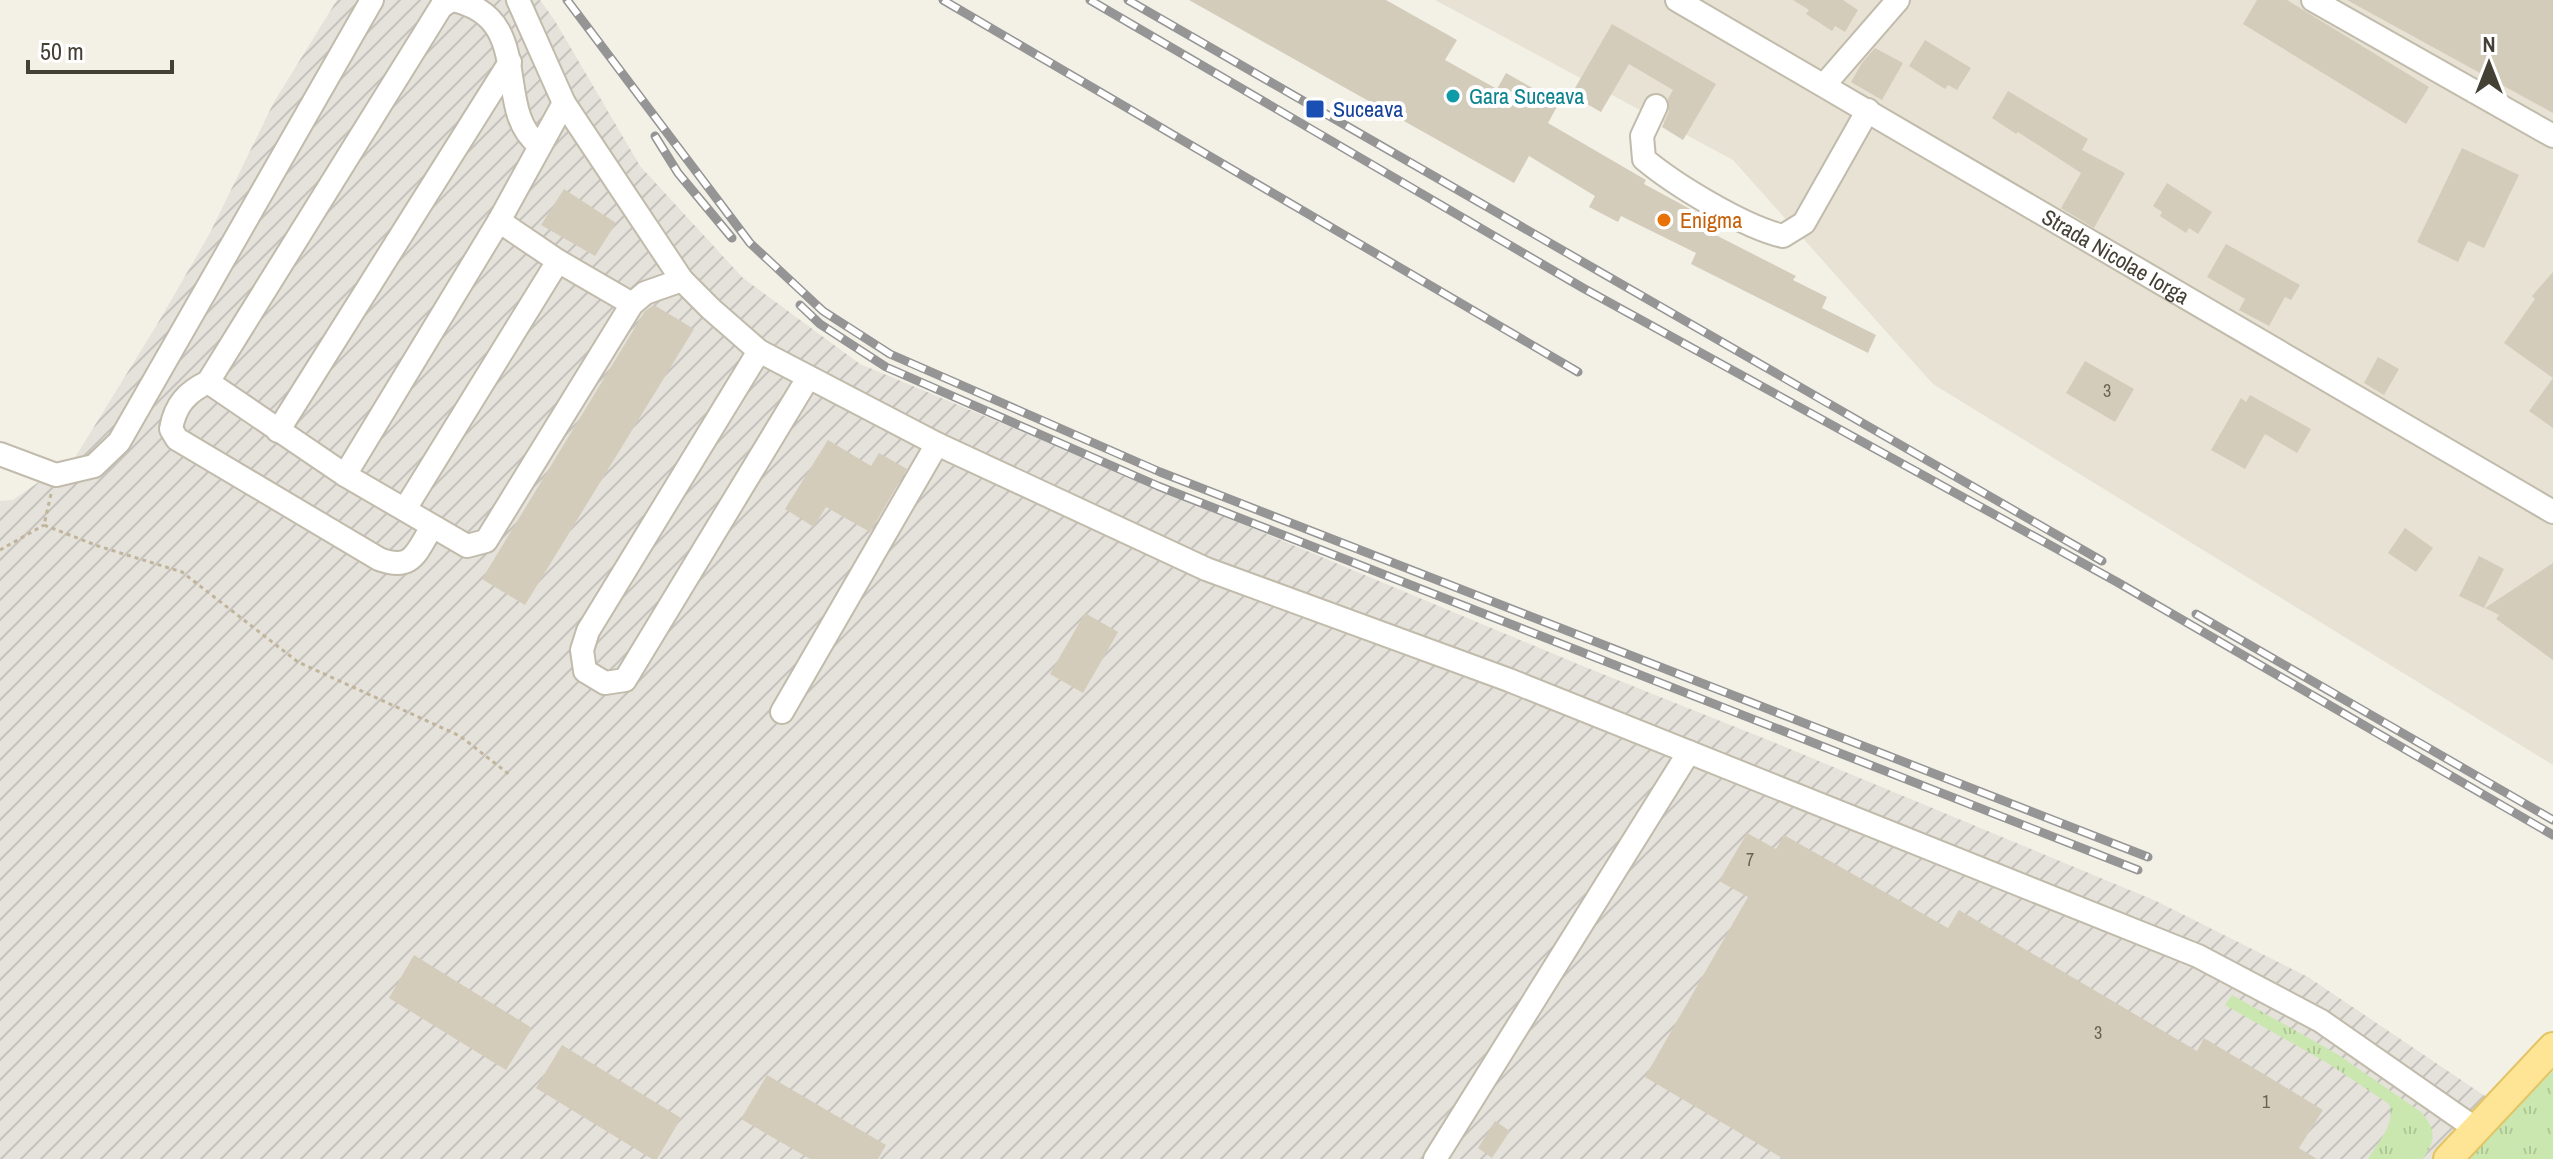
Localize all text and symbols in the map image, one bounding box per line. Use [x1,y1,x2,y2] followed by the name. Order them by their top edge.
[28,24,172,74] scale bar
[2449,24,2529,104] north arrow
[2482,29,2496,59] text: N
[40,35,84,67] text: 50 m
[1469,81,1584,111] place label: Gara Suceava
[1444,87,1462,105] marker: Gara Suceava
[1333,94,1403,124] place label: Suceava
[1304,98,1326,120] marker: Suceava
[2036,202,2195,311] street label: Strada Nicolae Iorga
[1680,205,1742,235] place label: Enigma
[1655,211,1673,229] marker: Enigma
[2103,378,2111,403] house number: 3
[1746,847,1754,872] house number: 7
[2094,1020,2102,1045] house number: 3
[2262,1089,2271,1114] house number: 1

